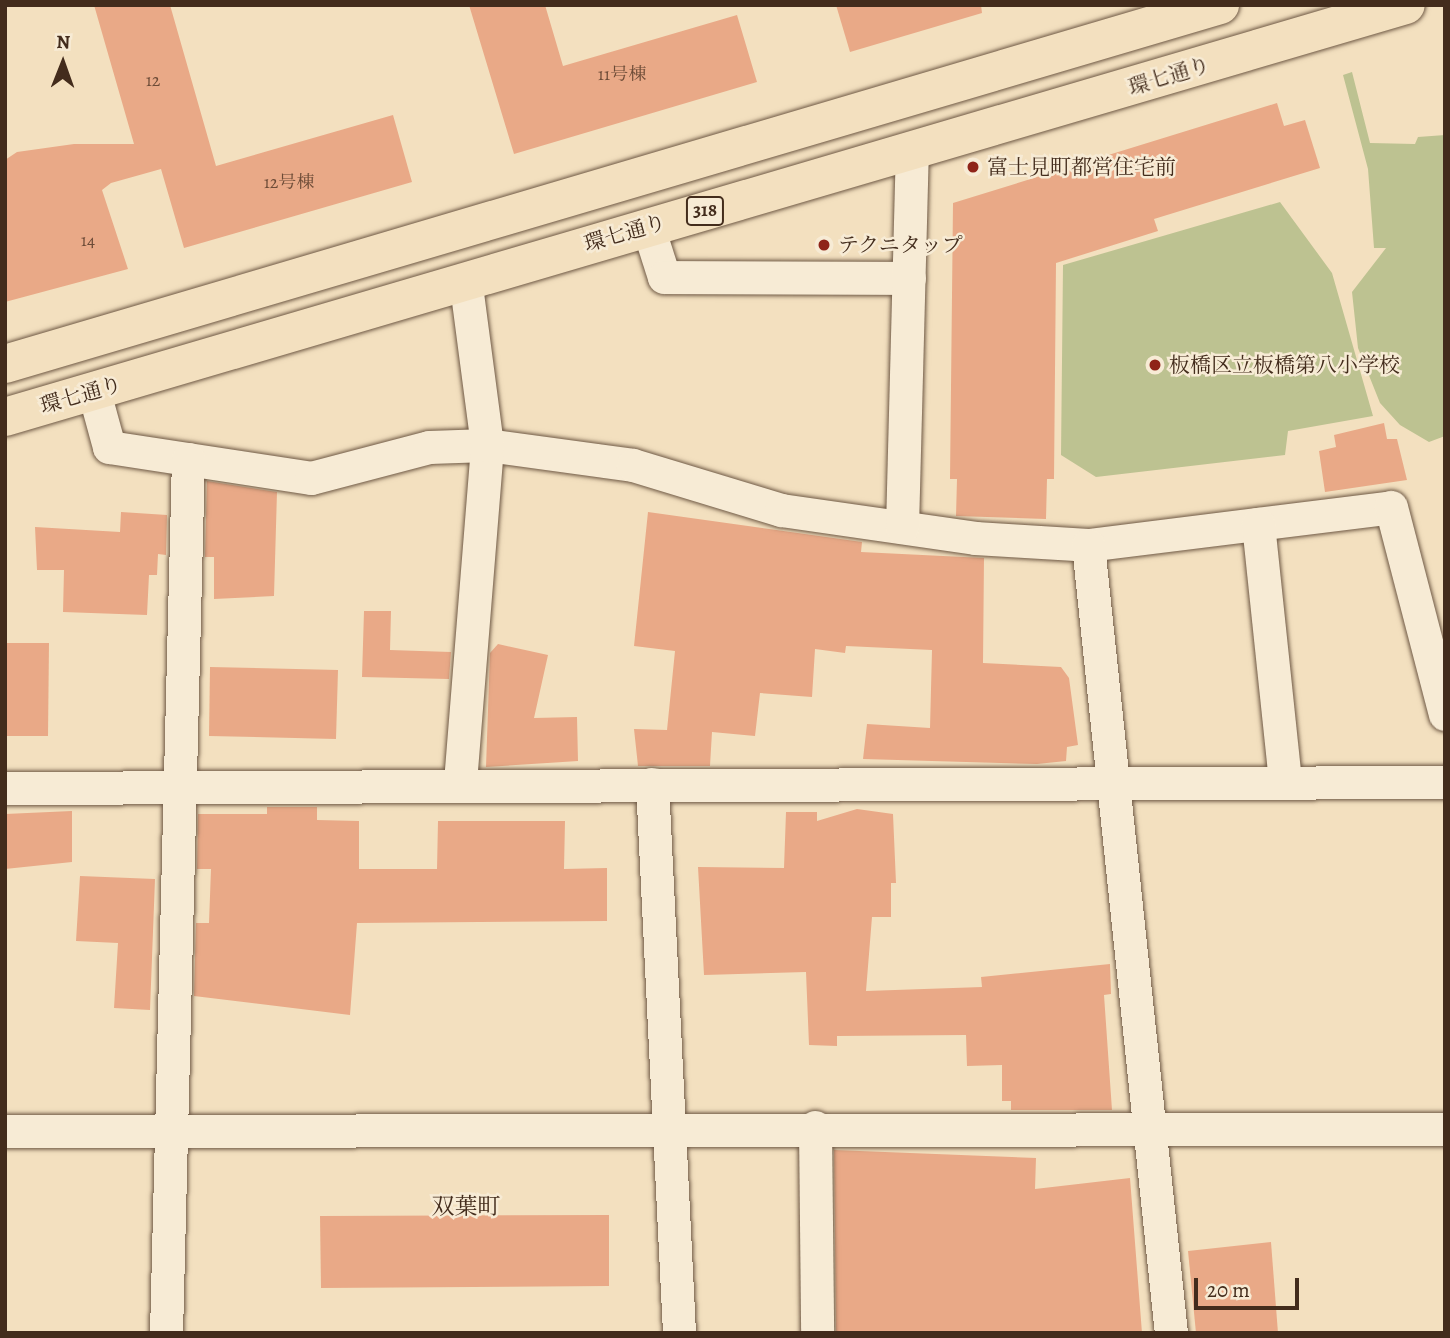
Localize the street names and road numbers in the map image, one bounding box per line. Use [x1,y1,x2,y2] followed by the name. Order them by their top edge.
[1125,52,1213,100] street label: 環七通り
[686,196,724,226] road number: 318
[581,209,669,257] street label: 環七通り
[37,371,125,419] street label: 環七通り

